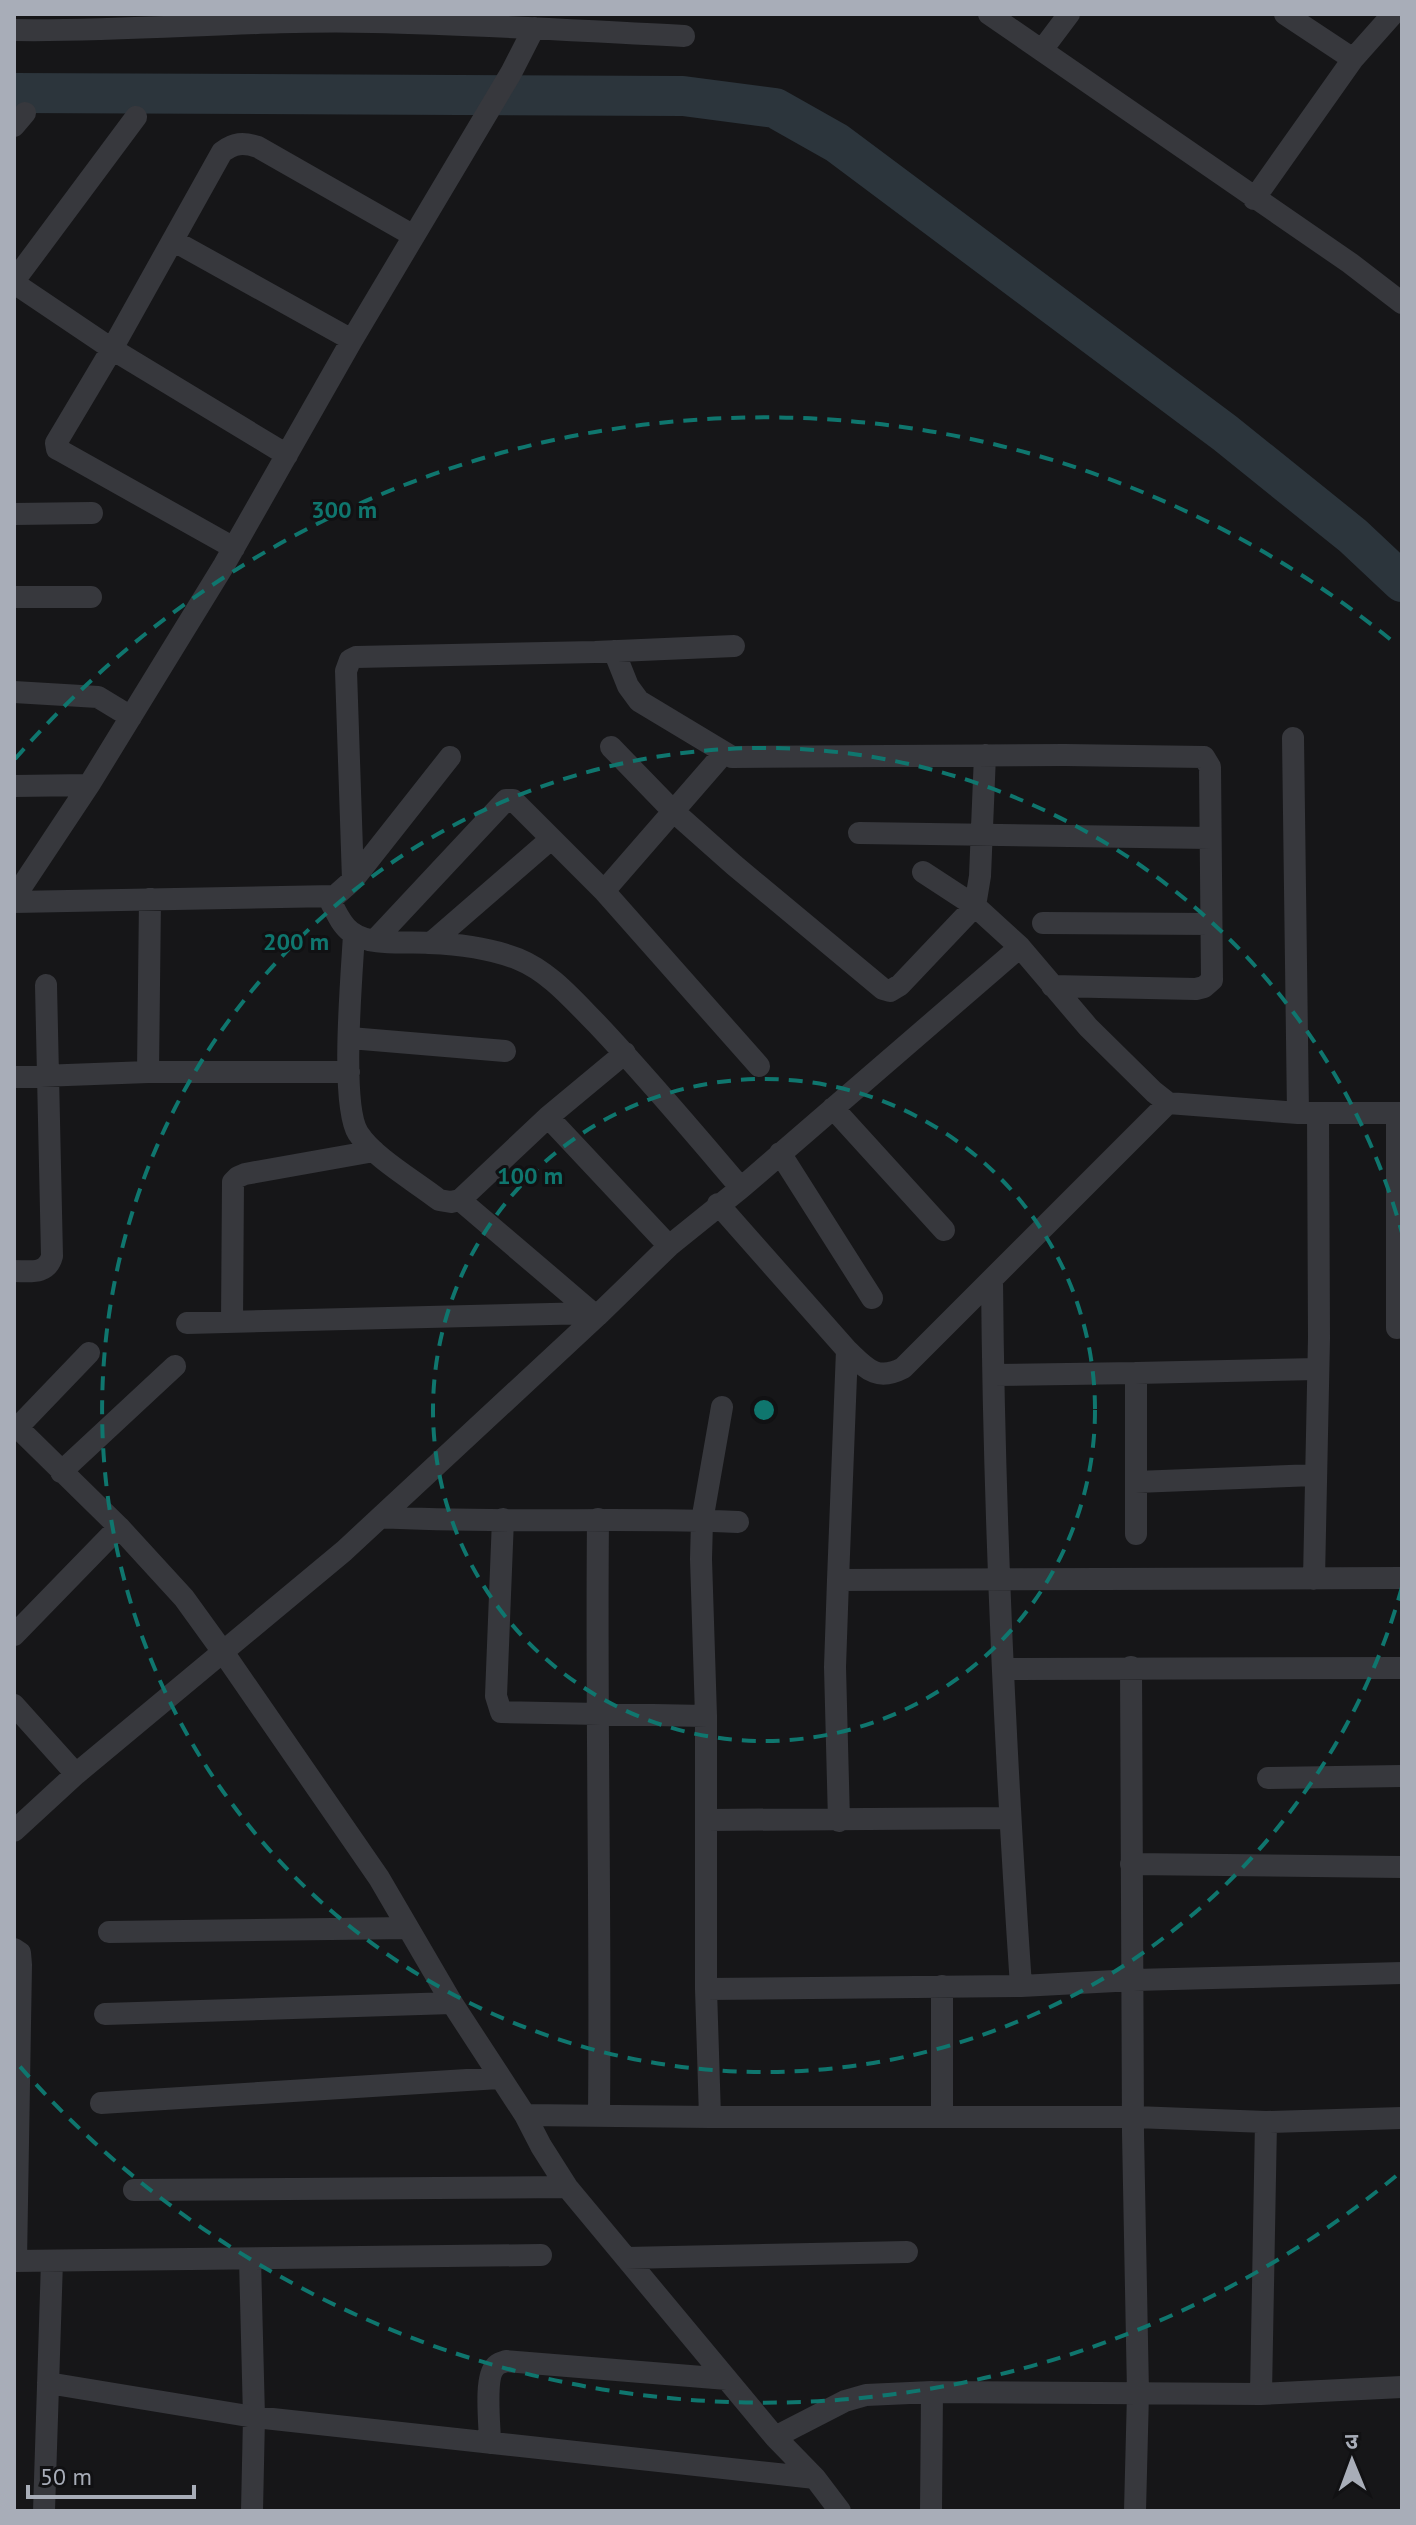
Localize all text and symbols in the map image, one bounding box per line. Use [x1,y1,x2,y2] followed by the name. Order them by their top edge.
[311,494,377,525] text: 300 m
[263,926,329,957] text: 200 m
[497,1160,563,1191] text: 100 m
[750,1396,778,1424] centre of rings
[1312,2421,1392,2501] north arrow
[1345,2427,1359,2455] text: उ
[28,2449,194,2499] scale bar
[40,2461,92,2492] text: 50 m

